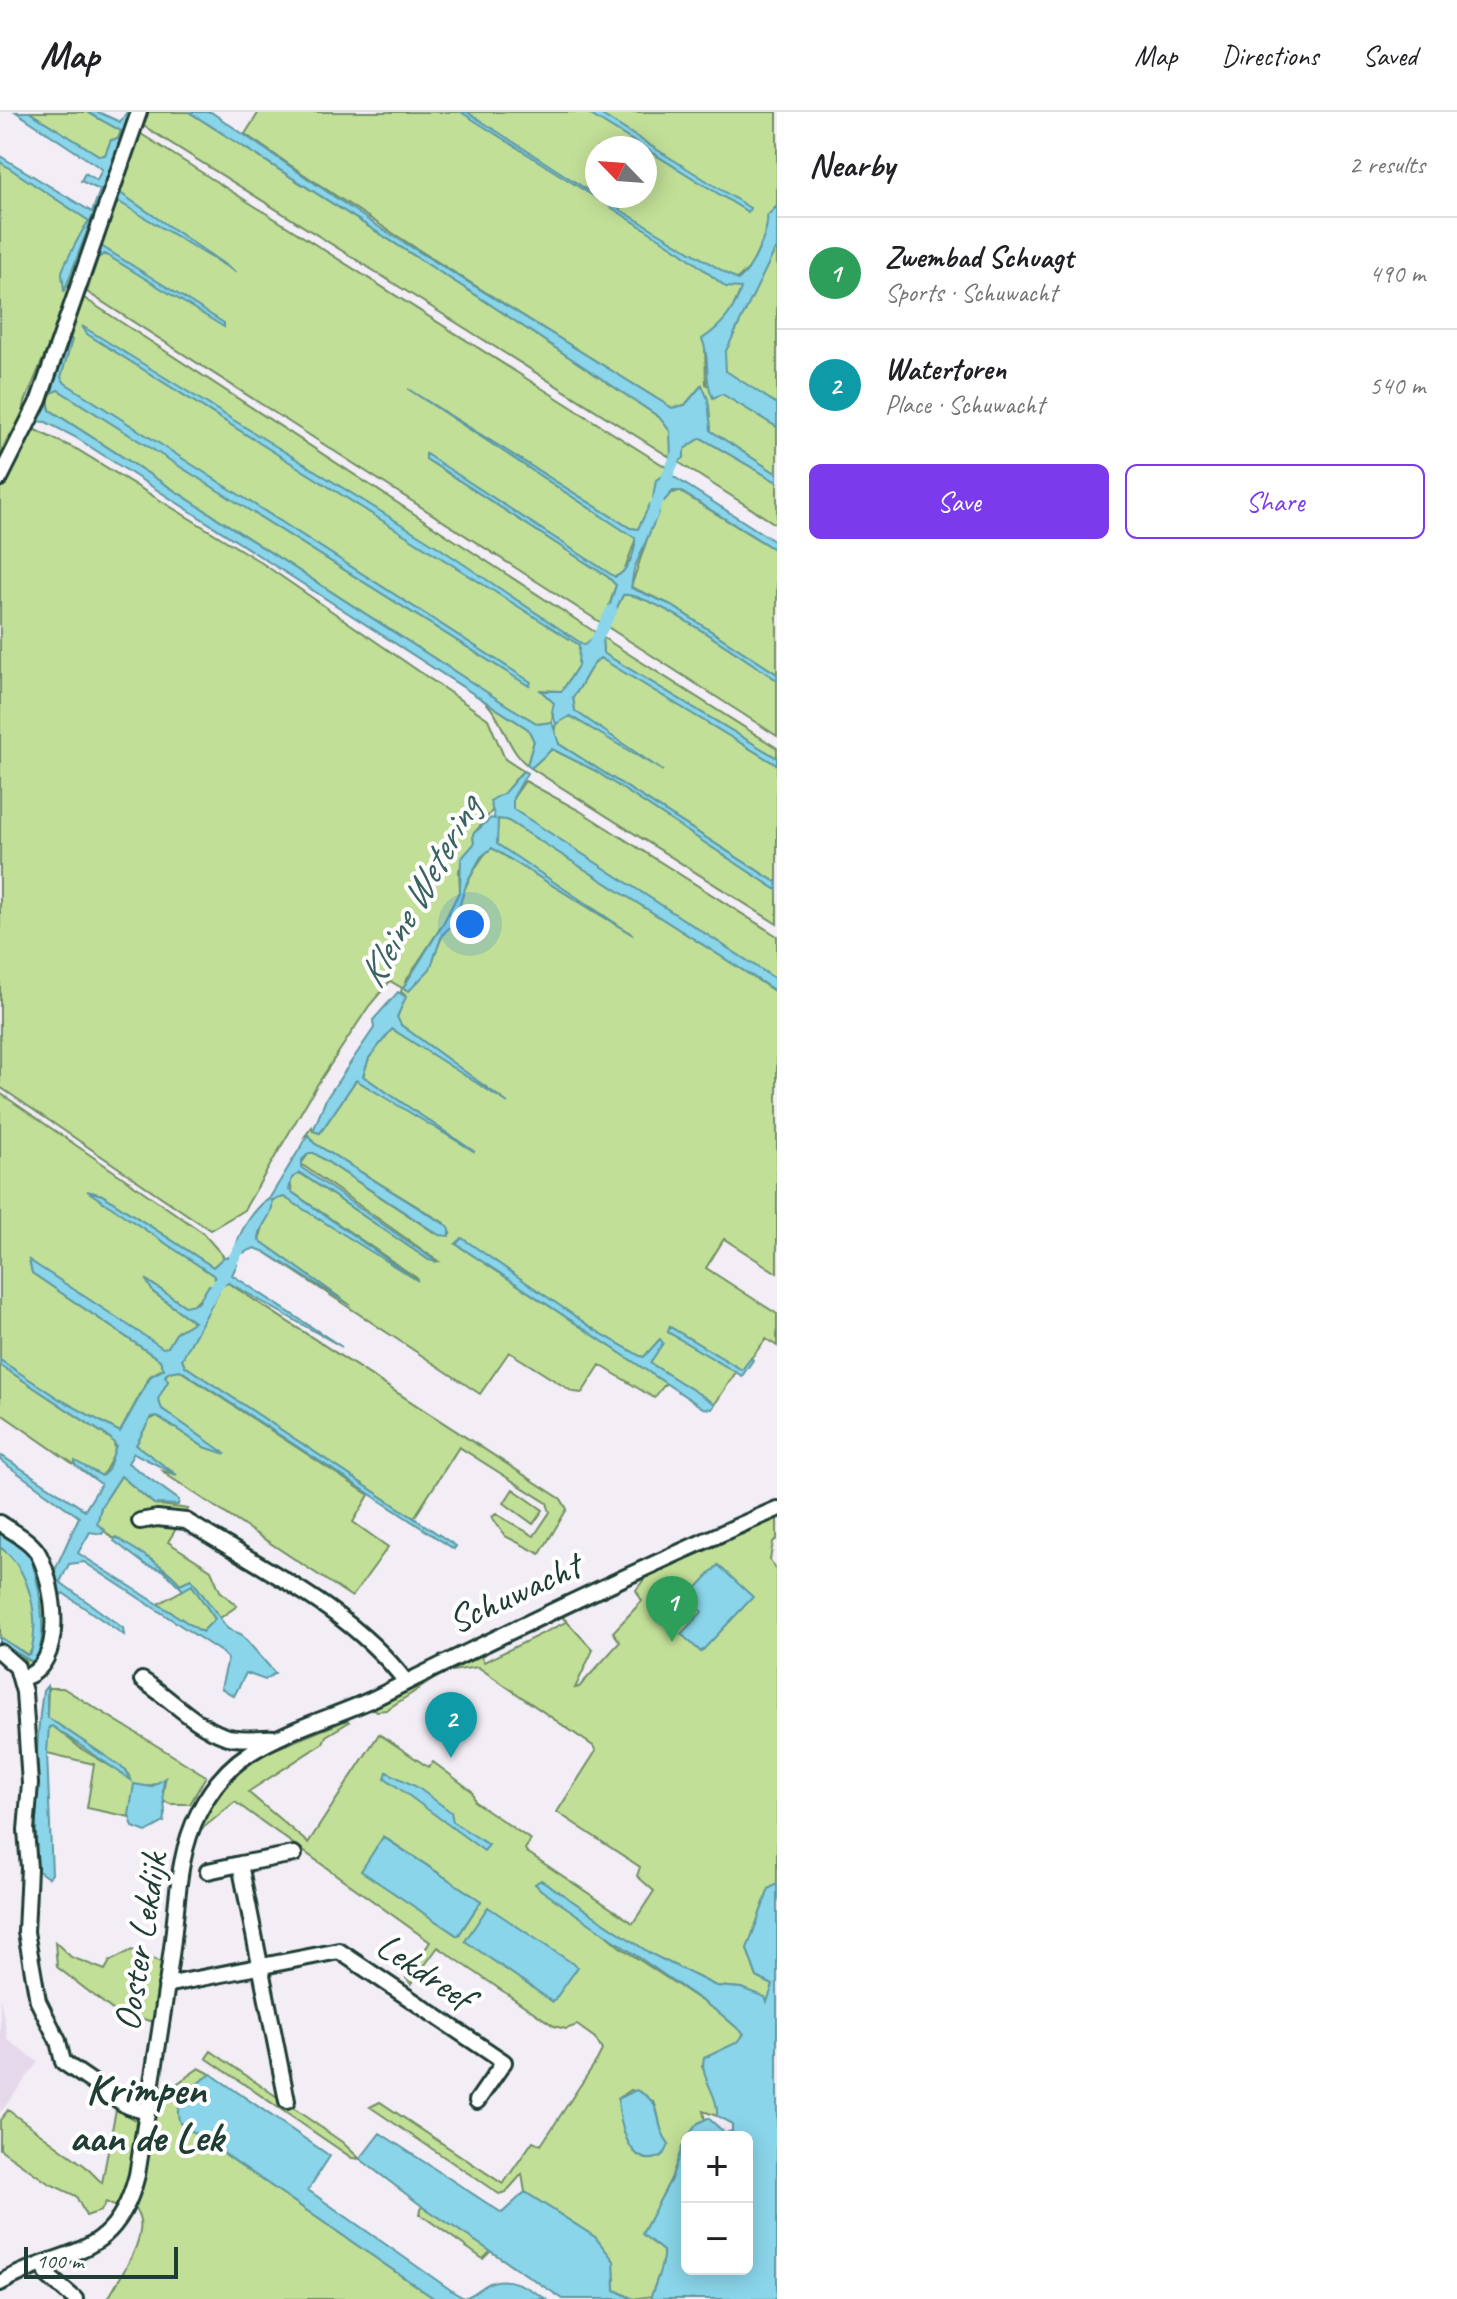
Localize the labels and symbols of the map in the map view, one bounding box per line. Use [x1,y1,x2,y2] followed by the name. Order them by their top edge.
[585,136,657,208] north arrow
[346,784,494,996] water label: Kleine Wetering
[450,904,490,944] your location
[440,1540,593,1644] street label: Schuwacht
[646,1576,698,1642] pin: 1
[425,1692,477,1758] pin: 2
[103,1847,178,2034] street label: Ooster Lekdijk
[368,1922,489,2025] street label: Lekdreef
[69,2063,226,2164] district label: Krimpen aan de Lek
[24,2243,178,2279] scale bar

